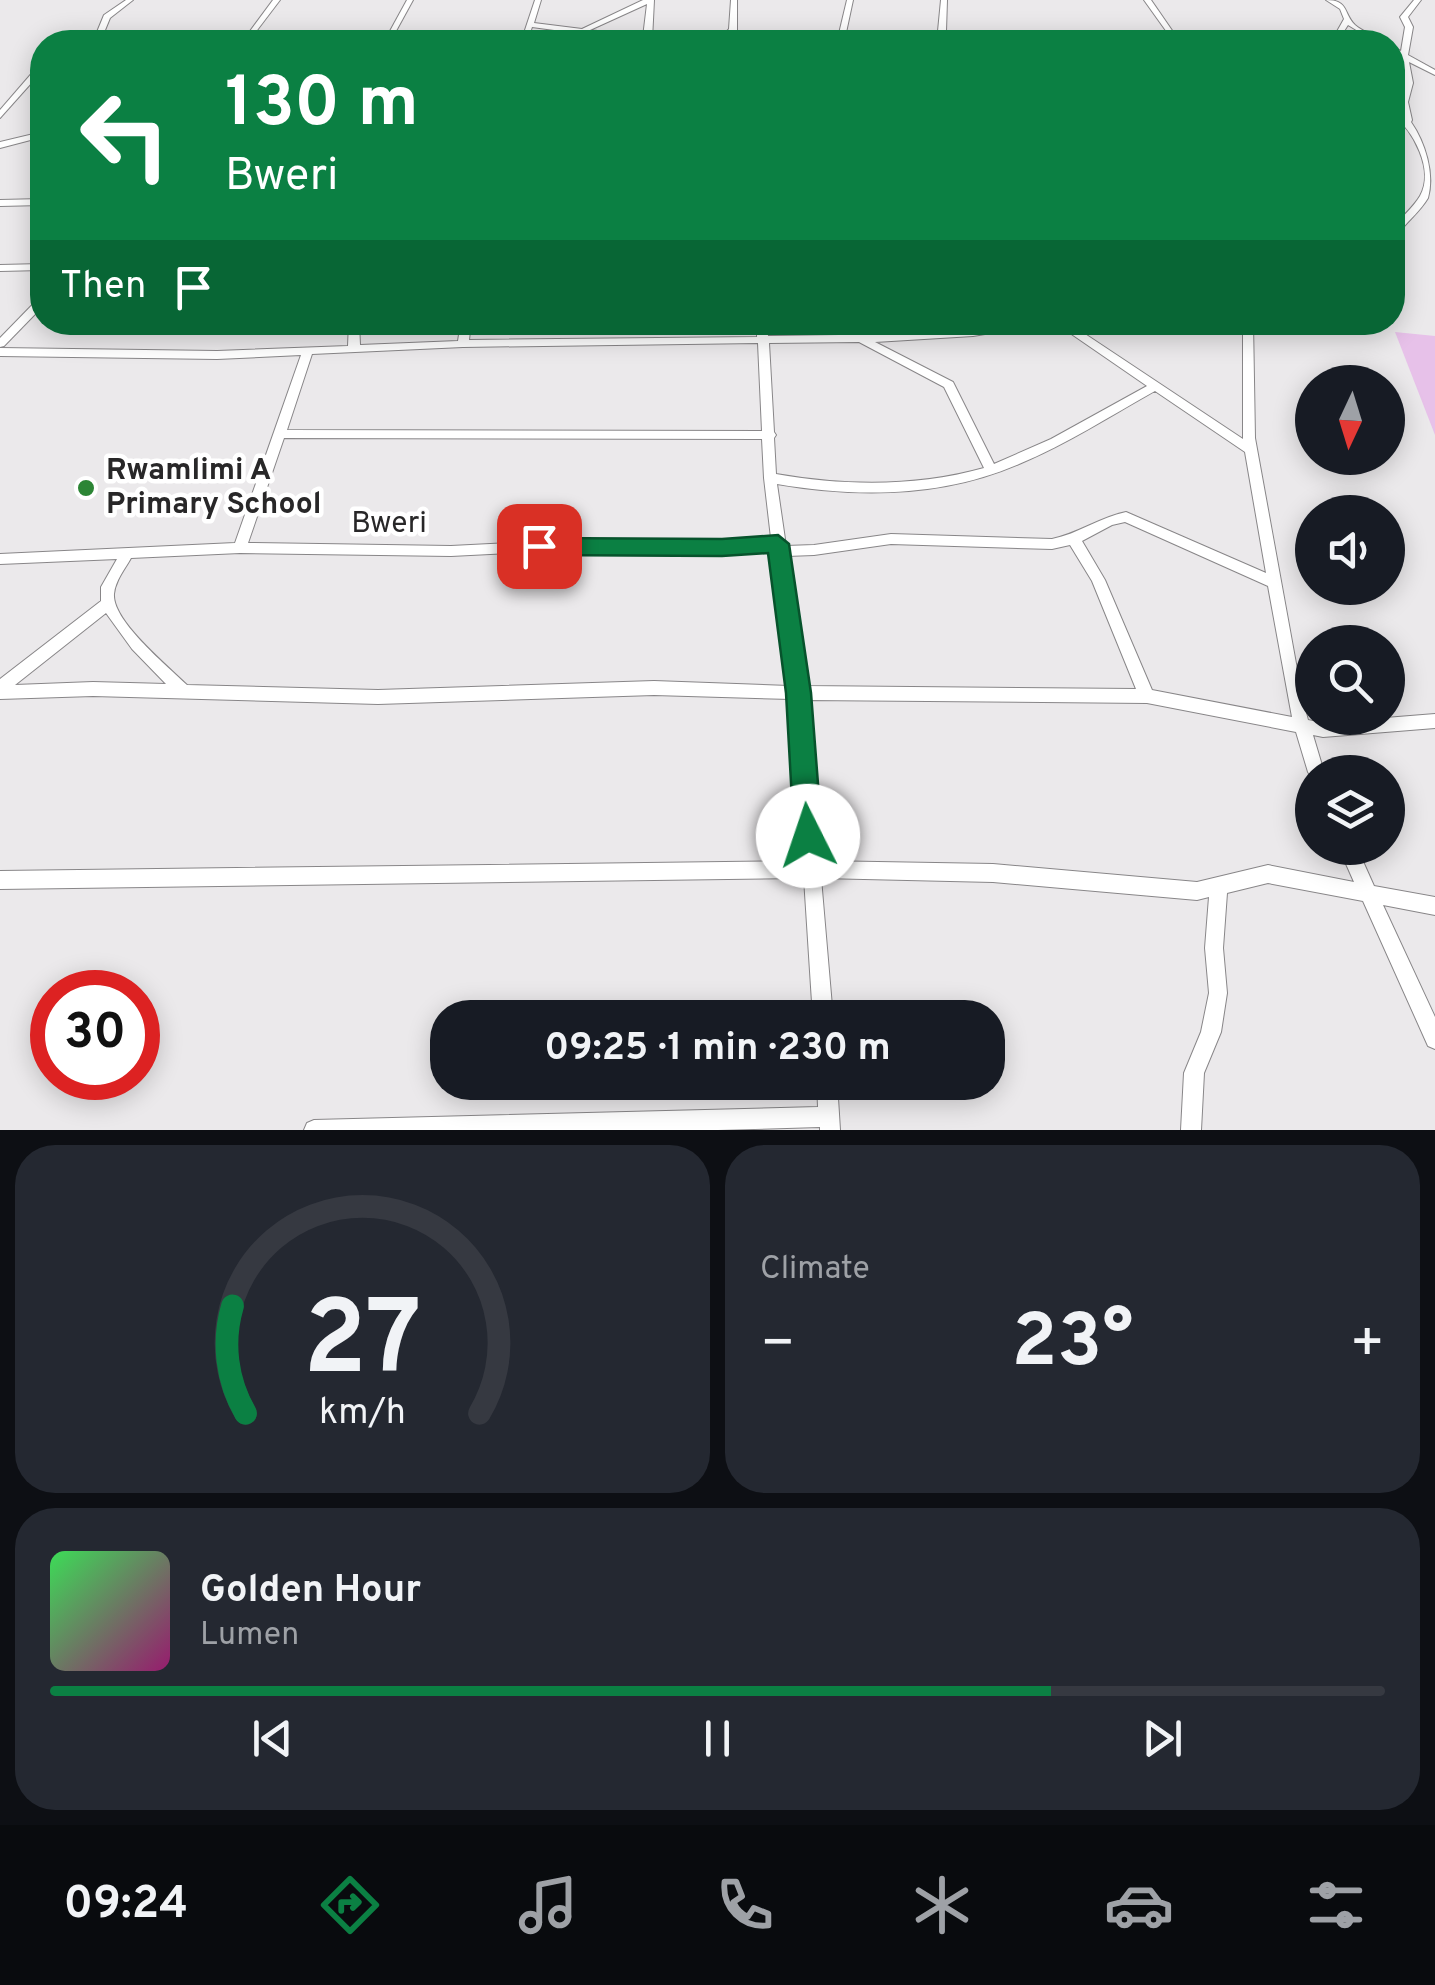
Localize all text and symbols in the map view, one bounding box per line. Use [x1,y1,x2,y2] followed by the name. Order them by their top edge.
[225,62,419,151] text: 130 m
[60,70,190,200] icon: left
[225,149,338,206] text: Bweri
[166,260,221,315] icon: arrive
[60,263,146,312] text: Then
[1295,365,1405,475] north arrow
[1295,365,1405,865] map controls
[106,453,321,524] place label: Rwamlimi A Primary School
[75,477,97,499] marker: Rwamlimi A Primary School
[1295,495,1405,605] button: sound
[497,504,582,589] pin
[351,506,427,543] street label: Bweri
[512,519,567,574] icon: arrive
[1295,625,1405,735] button: search
[1295,755,1405,865] button: layers
[756,784,860,888] position arrow
[30,970,160,1100] speed limit sign: 30
[544,1025,891,1074] text: 09:25 · 1 min · 230 m
[760,1250,870,1290] text: Climate
[303,1279,422,1411] text: 27
[1011,1298,1134,1393] text: 23°
[760,1311,795,1381] text: −
[1350,1311,1385,1381] text: +
[319,1391,406,1437] text: km/h
[200,1567,421,1616] text: Golden Hour
[200,1616,299,1656] text: Lumen
[245,1711,300,1766] icon: previous
[690,1711,745,1766] icon: pause
[1135,1711,1190,1766] icon: next
[315,1870,385,1940] icon: directions
[513,1870,583,1940] icon: music
[710,1870,780,1940] icon: phone
[907,1870,977,1940] icon: climate
[1104,1870,1174,1940] icon: car
[1301,1870,1371,1940] icon: filters
[64,1877,188,1934] text: 09:24

